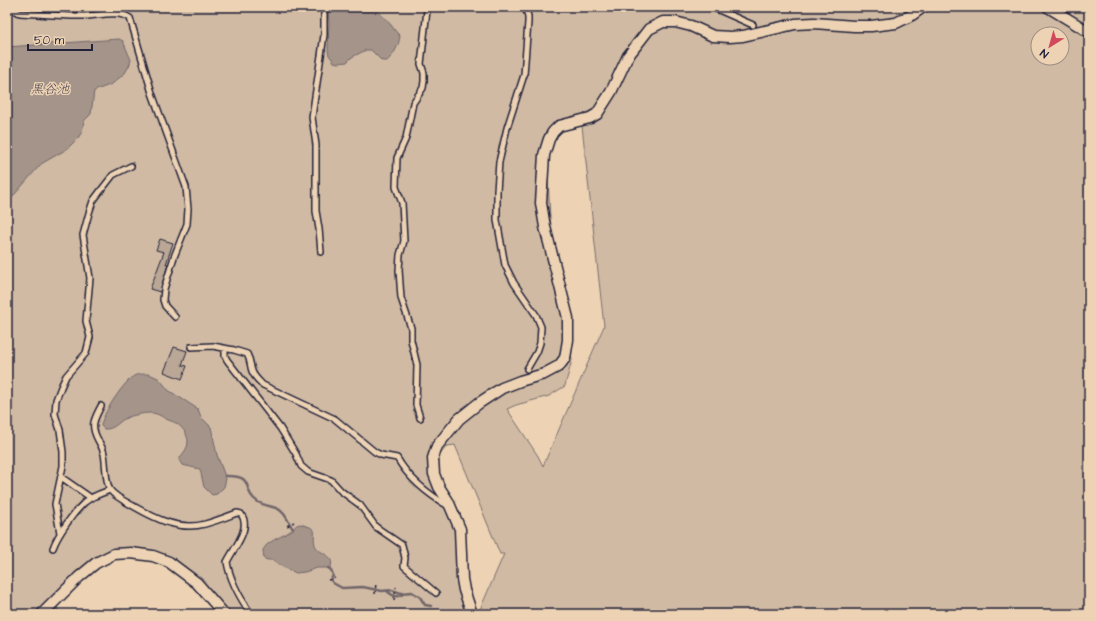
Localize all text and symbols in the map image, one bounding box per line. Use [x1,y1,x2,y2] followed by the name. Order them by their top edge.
[28,26,92,52] scale bar
[1030,26,1070,66] north arrow
[34,32,65,49] text: 50 m
[1037,45,1052,62] text: N
[30,80,70,98] water label: 黒谷池

